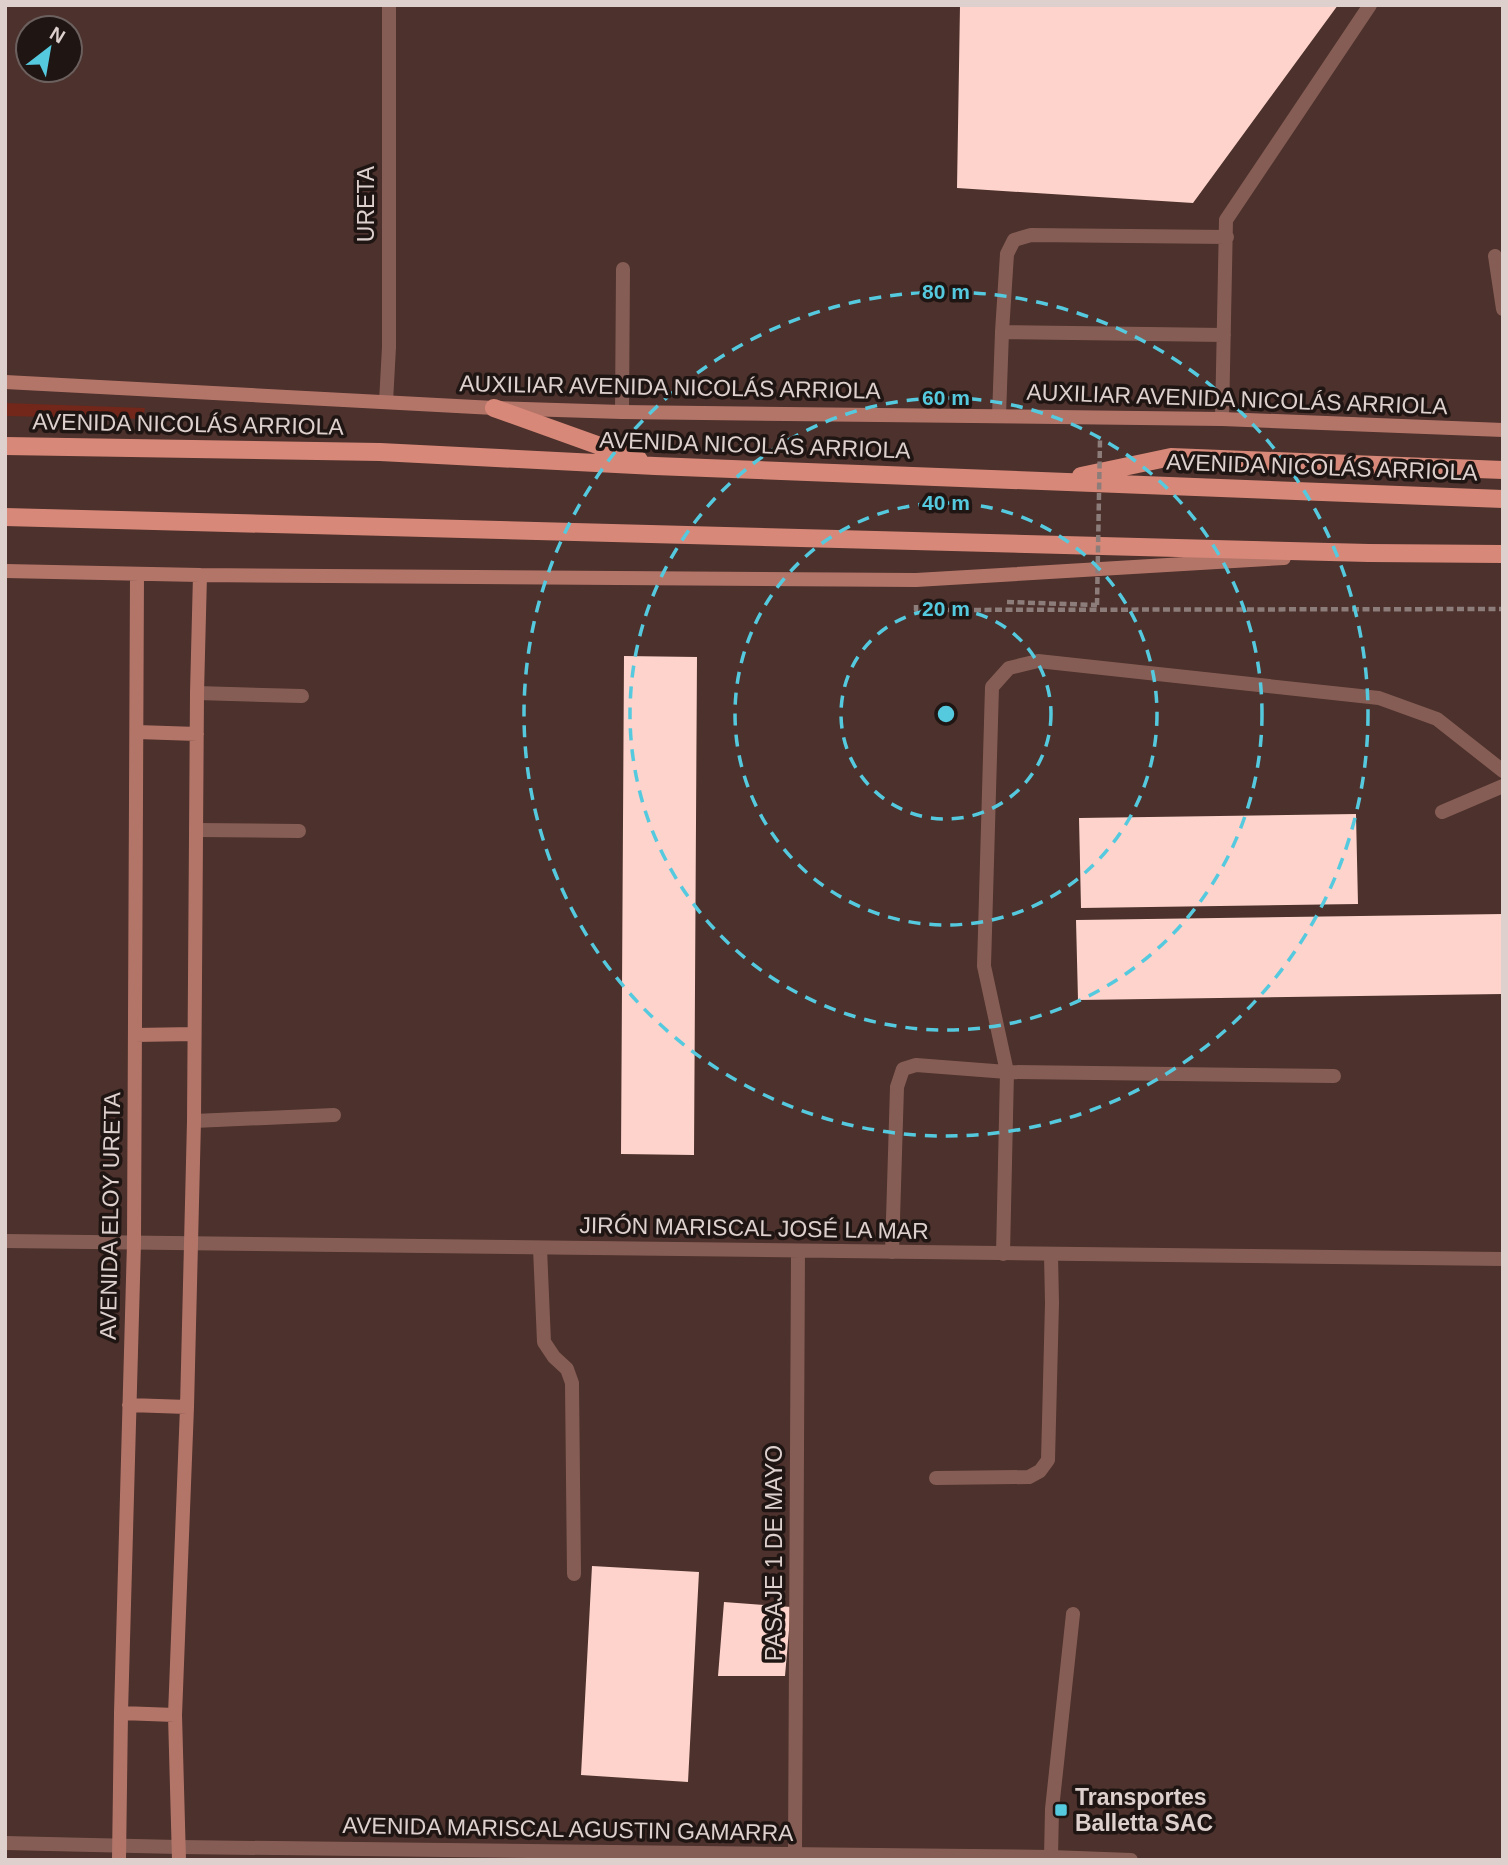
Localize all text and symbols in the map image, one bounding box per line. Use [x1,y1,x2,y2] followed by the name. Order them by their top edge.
[14,14,84,84] north arrow
[46,22,69,47] text: N
[353,165,379,242] street label: URETA
[922,280,970,303] text: 80 m
[459,370,882,404] street label: AUXILIAR AVENIDA NICOLÁS ARRIOLA
[1026,379,1449,419] street label: AUXILIAR AVENIDA NICOLÁS ARRIOLA
[922,386,970,409] text: 60 m
[32,408,345,440] street label: AVENIDA NICOLÁS ARRIOLA
[599,427,912,463] street label: AVENIDA NICOLÁS ARRIOLA
[1166,449,1479,485] street label: AVENIDA NICOLÁS ARRIOLA
[922,491,970,514] text: 40 m
[922,597,970,620] text: 20 m
[934,702,958,726] centre of rings
[95,1091,125,1340] street label: AVENIDA ELOY URETA
[579,1212,929,1244] street label: JIRÓN MARISCAL JOSÉ LA MAR
[761,1445,787,1661] street label: PASAJE 1 DE MAYO
[1075,1784,1213,1836] place label: Transportes Balletta SAC
[1053,1802,1069,1818] marker: Transportes Balletta SAC
[342,1812,794,1846] street label: AVENIDA MARISCAL AGUSTIN GAMARRA

